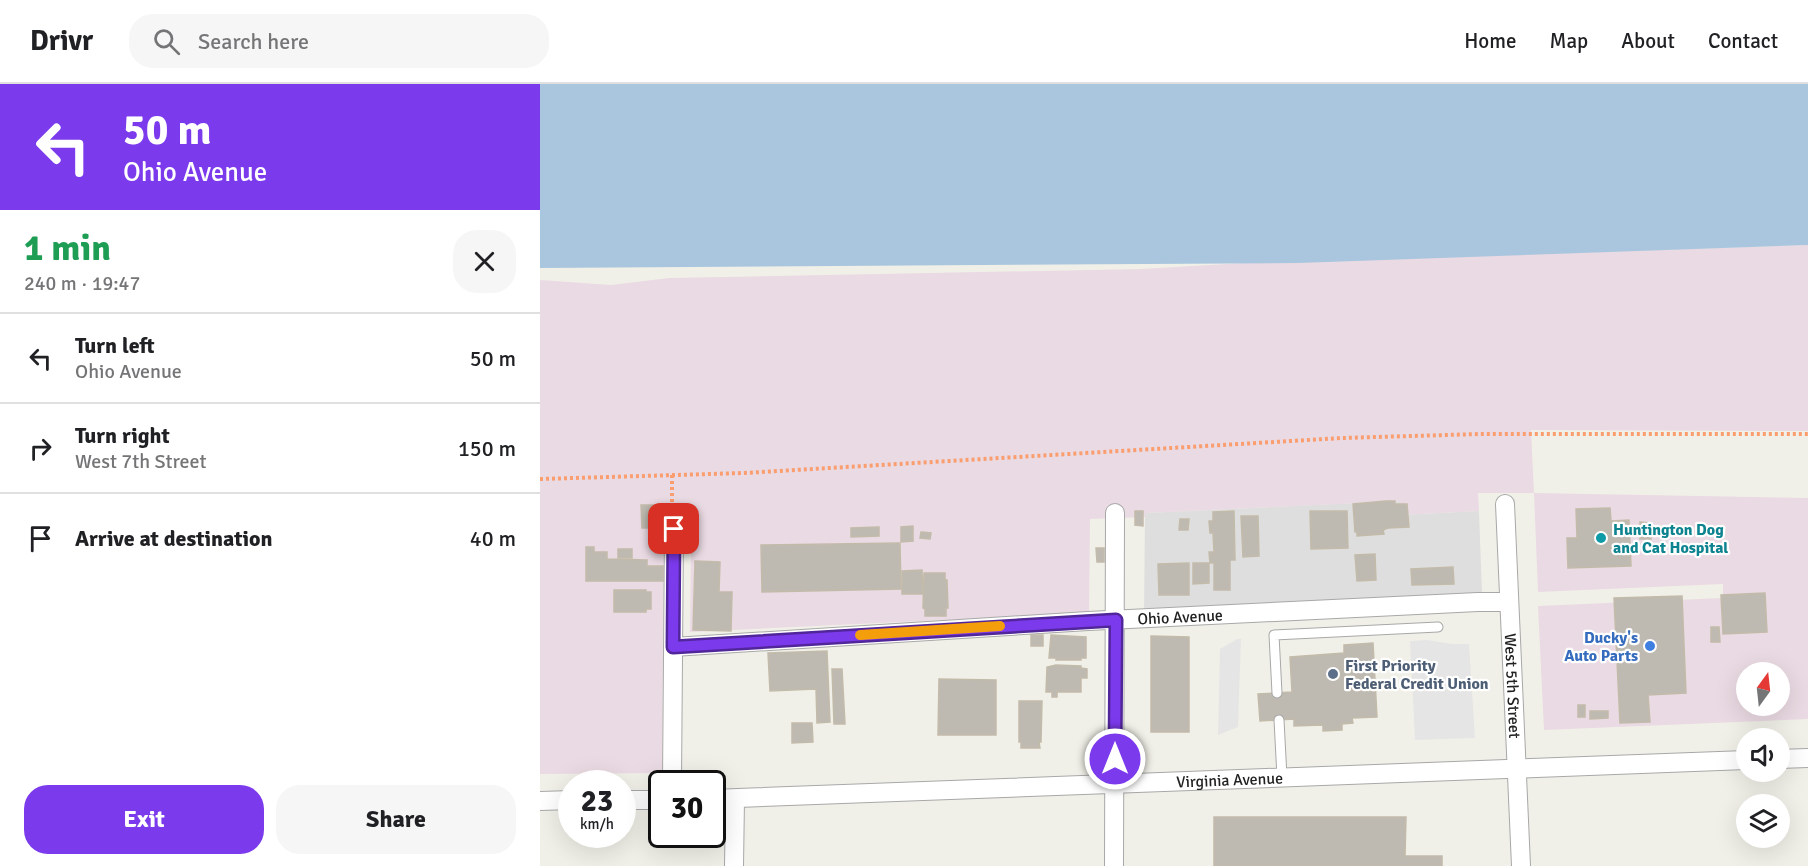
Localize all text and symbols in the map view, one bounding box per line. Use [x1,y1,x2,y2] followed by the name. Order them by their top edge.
[129,14,549,68] search box
[30,24,93,58] text: Drivr
[150,25,183,58] icon: search
[198,28,309,55] text: Search here
[1464,28,1517,54] text: Home
[1550,28,1588,54] text: Map
[1621,28,1675,54] text: About
[1708,28,1778,54] text: Contact
[123,105,212,156] text: 50 m
[24,108,102,186] icon: left
[123,156,267,189] text: Ohio Avenue
[24,226,111,271] text: 1 min
[453,230,516,293] button: close
[24,271,140,296] text: 240 m · 19:47
[75,332,155,359] text: Turn left
[24,342,57,375] icon: left
[470,345,516,372] text: 50 m
[75,359,182,384] text: Ohio Avenue
[75,422,170,449] text: Turn right
[24,432,57,465] icon: right
[458,435,516,462] text: 150 m
[75,449,207,474] text: West 7th Street
[648,503,699,554] pin
[657,512,690,545] icon: arrive
[1613,520,1728,558] place label: Huntington Dog and Cat Hospital
[24,522,57,555] icon: arrive
[75,525,272,552] text: Arrive at destination
[470,525,516,552] text: 40 m
[1594,531,1608,545] marker: Huntington Dog and Cat Hospital
[1137,605,1223,630] street label: Ohio Avenue
[1564,628,1638,666] place label: Ducky's Auto Parts
[1500,633,1524,739] street label: West 5th Street
[1643,639,1657,653] marker: Ducky's Auto Parts
[1345,656,1489,694] place label: First Priority Federal Credit Union
[1736,662,1790,716] north arrow
[1736,662,1790,848] map controls
[1326,667,1340,681] marker: First Priority Federal Credit Union
[1083,727,1147,791] position arrow
[1736,728,1790,782] button: sound
[1176,768,1283,792] street label: Virginia Avenue
[648,770,726,848] speed limit sign: 30
[581,783,613,820] text: 23
[24,785,264,854] button: Exit
[276,785,516,854] button: Share
[1736,794,1790,848] button: layers
[580,815,614,833] text: km/h

